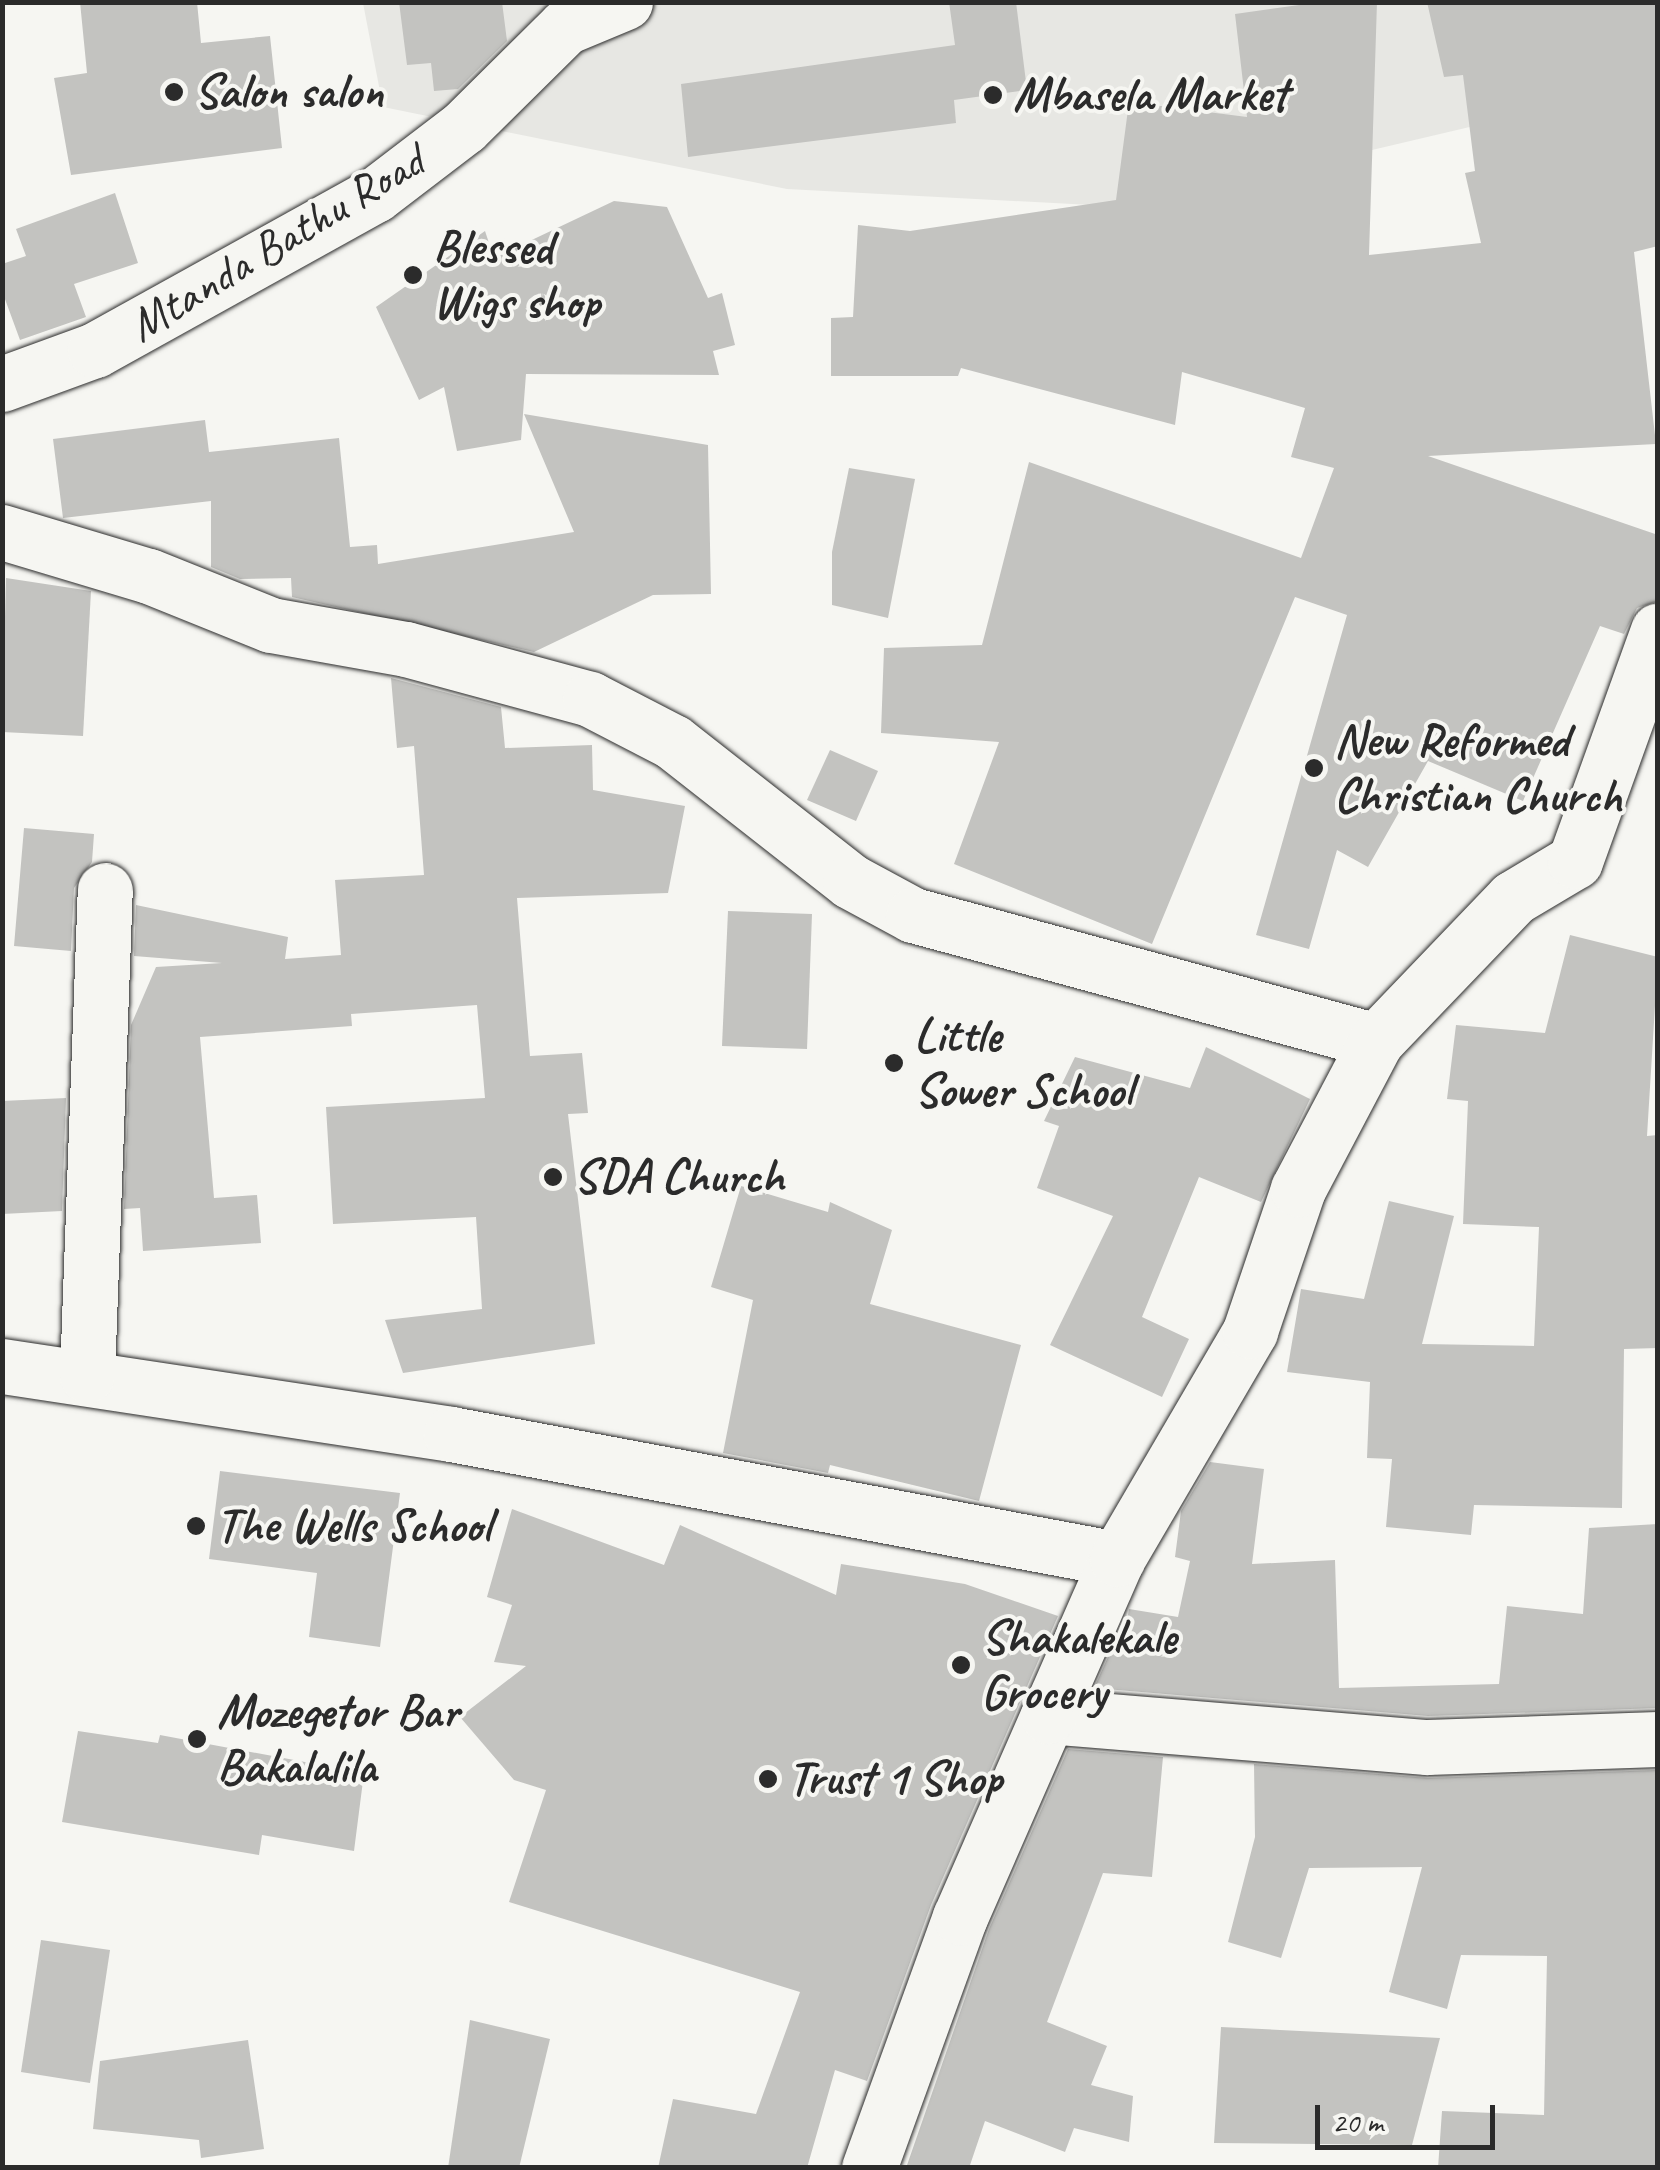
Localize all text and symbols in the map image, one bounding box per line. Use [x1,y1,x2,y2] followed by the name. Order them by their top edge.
[194,63,384,121] place label: Salon salon
[1013,66,1287,124] place label: Mbasela Market
[163,81,185,103] marker: Salon salon
[982,84,1004,106] marker: Mbasela Market
[117,132,435,354] street label: Mtanda Bathu Road
[433,218,599,331] place label: Blessed Wigs shop
[402,264,424,286] marker: Blessed Wigs shop
[1334,711,1624,824] place label: New Reformed Christian Church
[1303,757,1325,779] marker: New Reformed Christian Church
[914,1006,1130,1119] place label: Little Sower School
[883,1052,905,1074] marker: Little Sower School
[573,1148,783,1206] place label: SDA Church
[542,1166,564,1188] marker: SDA Church
[216,1497,492,1555] place label: The Wells School
[185,1515,207,1537] marker: The Wells School
[981,1608,1176,1721] place label: Shakalekale Grocery
[950,1654,972,1676] marker: Shakalekale Grocery
[217,1682,460,1795] place label: Mozegetor Bar Bakalalila
[186,1728,208,1750] marker: Mozegetor Bar Bakalalila
[788,1750,1002,1808] place label: Trust 1 Shop
[757,1768,779,1790] marker: Trust 1 Shop
[1320,2085,1500,2147] scale bar
[1332,2103,1383,2141] text: 20 m

